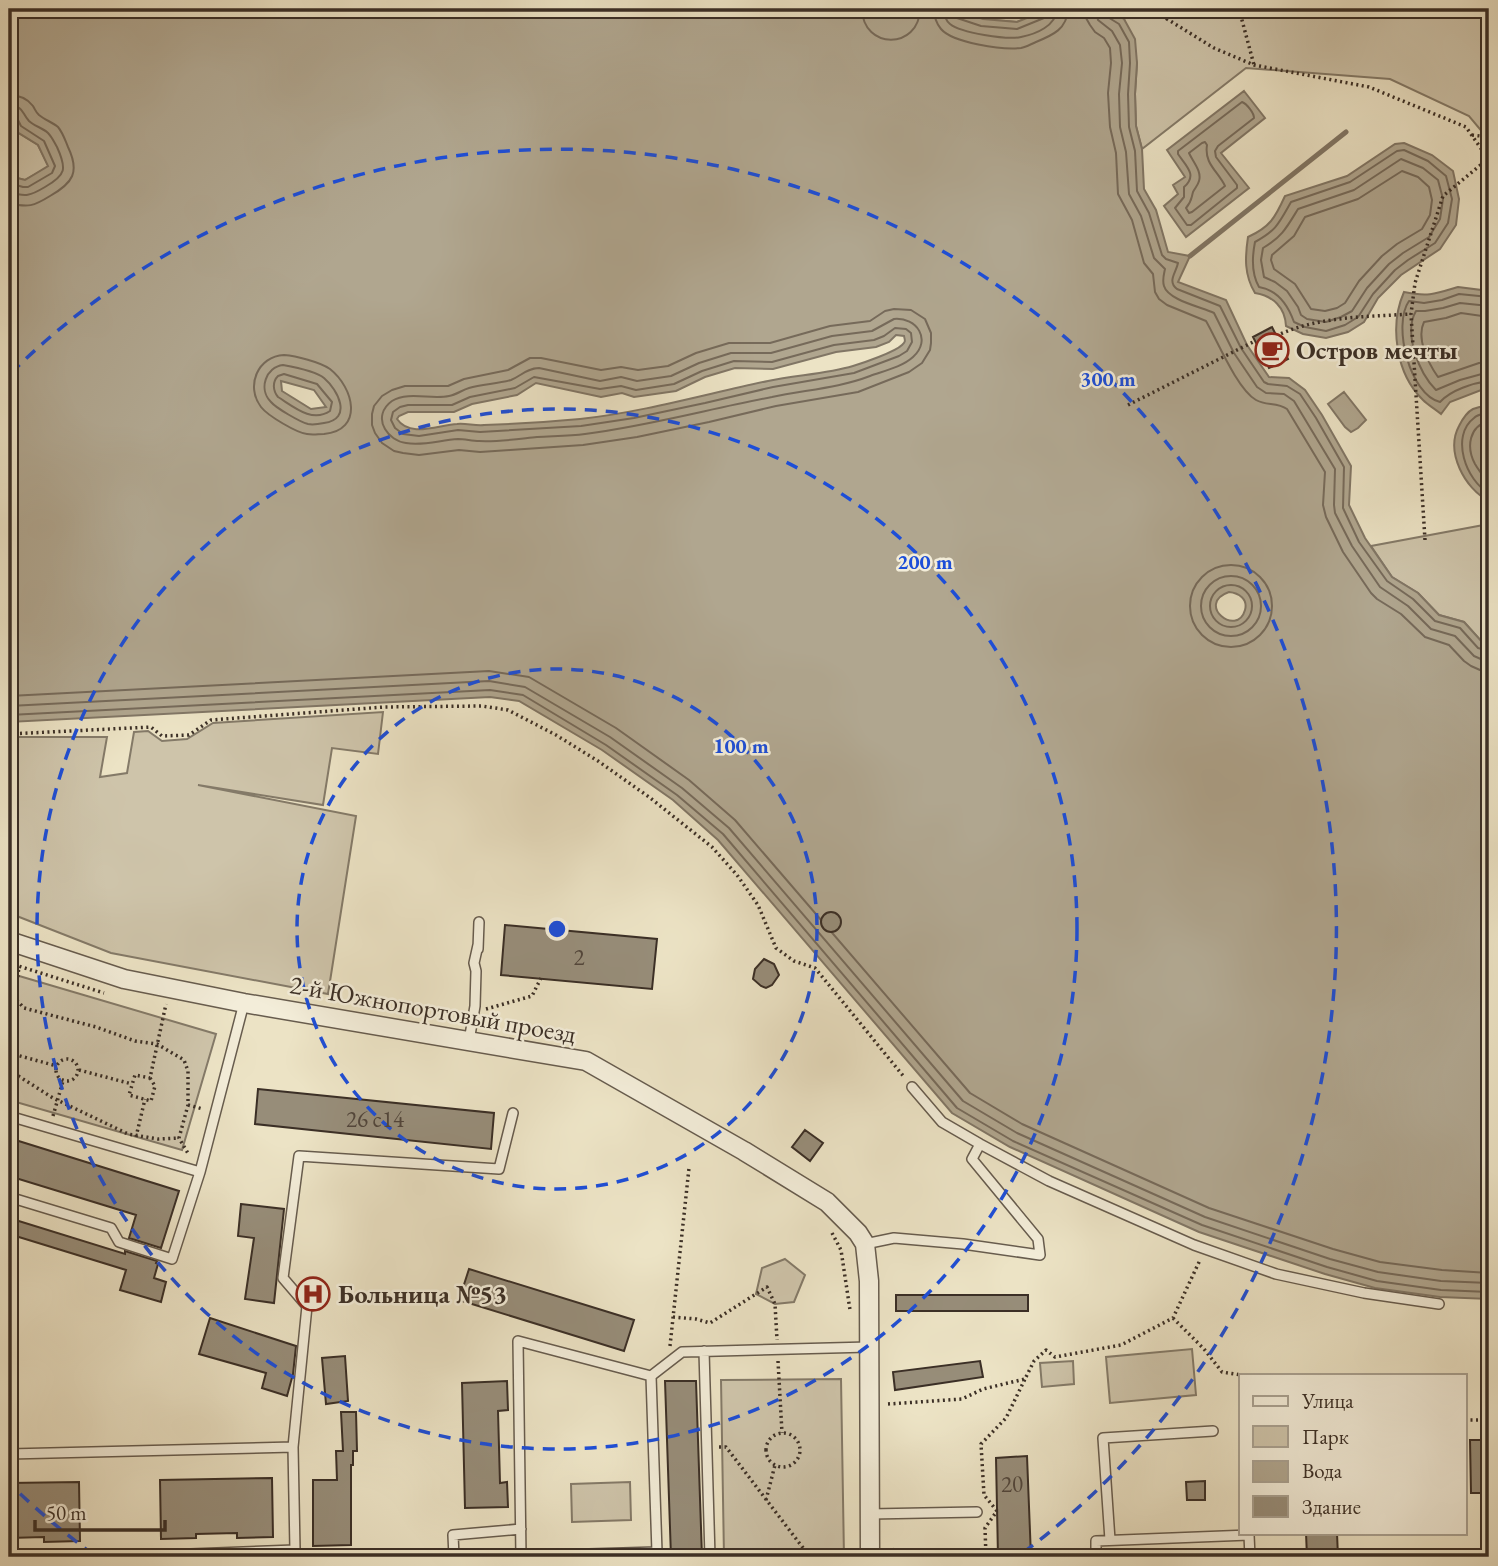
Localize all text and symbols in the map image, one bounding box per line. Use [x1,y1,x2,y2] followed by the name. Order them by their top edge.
[1253,331,1291,369] cafe icon: Остров мечты
[1296,333,1458,367] place label: Остров мечты
[1080,365,1136,392] text: 300 m
[897,548,953,575] text: 200 m
[713,732,769,759] text: 100 m
[545,917,569,941] centre of rings
[573,942,585,972] house number: 2
[287,967,579,1051] street label: 2-й Южнопортовый проезд
[346,1104,405,1134] house number: 26 с14
[294,1275,332,1313] hospital icon: Больница №53
[338,1277,507,1311] place label: Больница №53
[1239,1374,1466,1534] legend
[1301,1387,1354,1414] text: Улица
[1302,1423,1349,1450] text: Парк
[1302,1457,1343,1484] text: Вода
[1001,1469,1023,1499] house number: 20
[35,1489,164,1533] scale bar
[1302,1493,1361,1520] text: Здание
[46,1499,87,1526] text: 50 m

